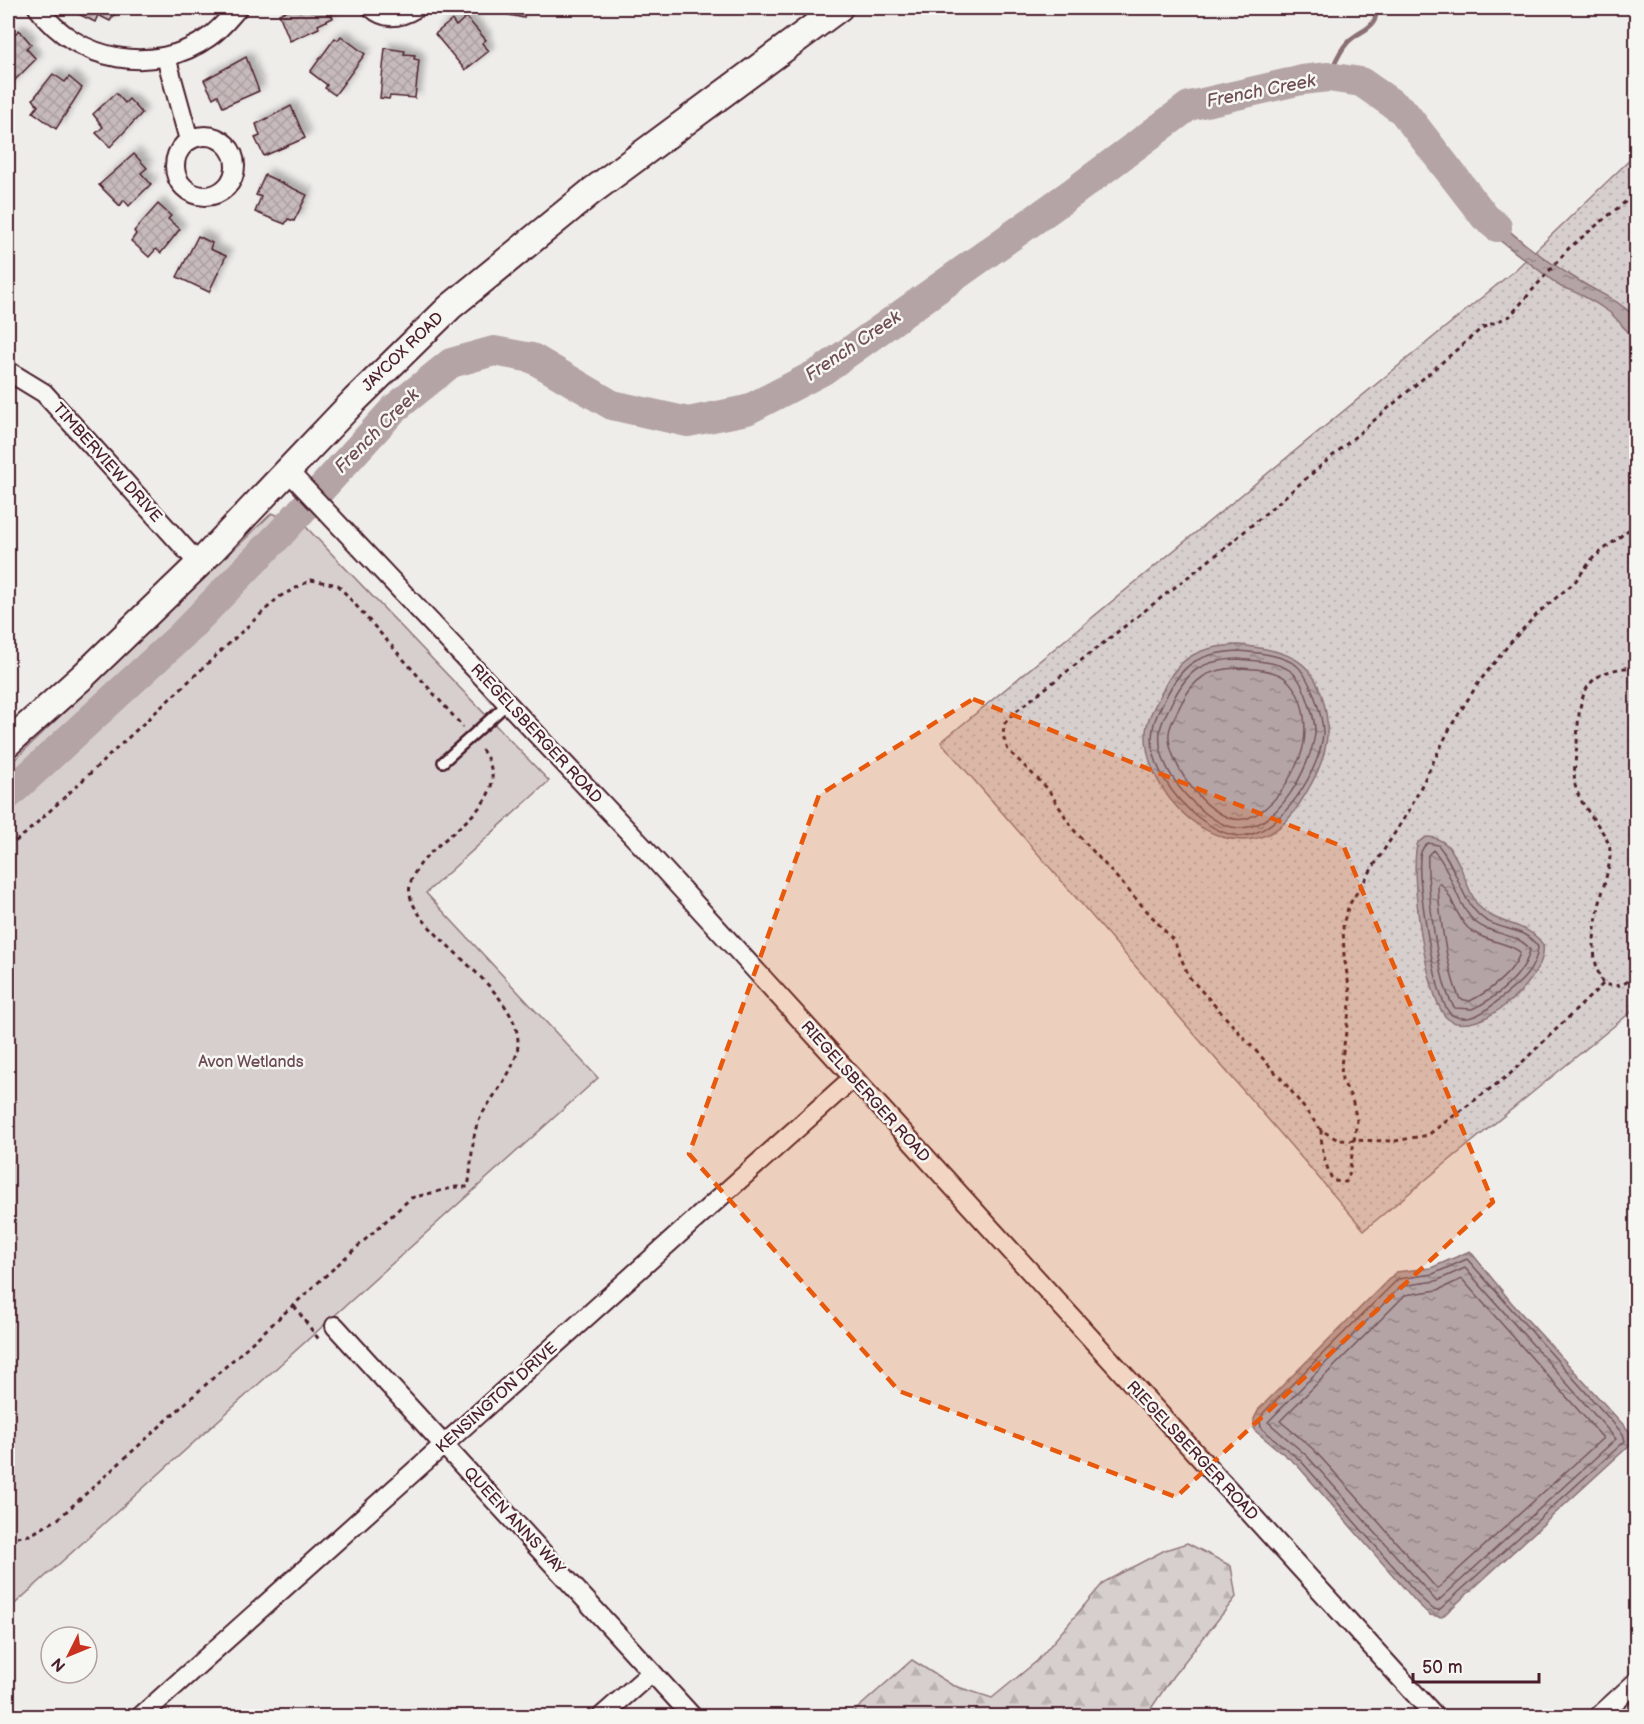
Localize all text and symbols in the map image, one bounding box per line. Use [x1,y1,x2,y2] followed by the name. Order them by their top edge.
[1205,70,1318,112] water label: French Creek
[801,306,906,386] water label: French Creek
[358,309,448,395] street label: JAYCOX ROAD
[330,384,424,478] water label: French Creek
[48,399,166,527] street label: TIMBERVIEW DRIVE
[466,660,606,808] street label: RIEGELSBERGER ROAD
[796,1017,934,1167] street label: RIEGELSBERGER ROAD
[198,1053,304,1072] park label: Avon Wetlands
[432,1339,562,1457] street label: KENSINGTON DRIVE
[1122,1377,1262,1525] street label: RIEGELSBERGER ROAD
[459,1463,569,1579] street label: QUEEN ANNS WAY
[39,1625,99,1685] north arrow
[1413,1646,1539,1684] scale bar
[48,1653,70,1675] text: N
[1422,1657,1463,1678] text: 50 m

